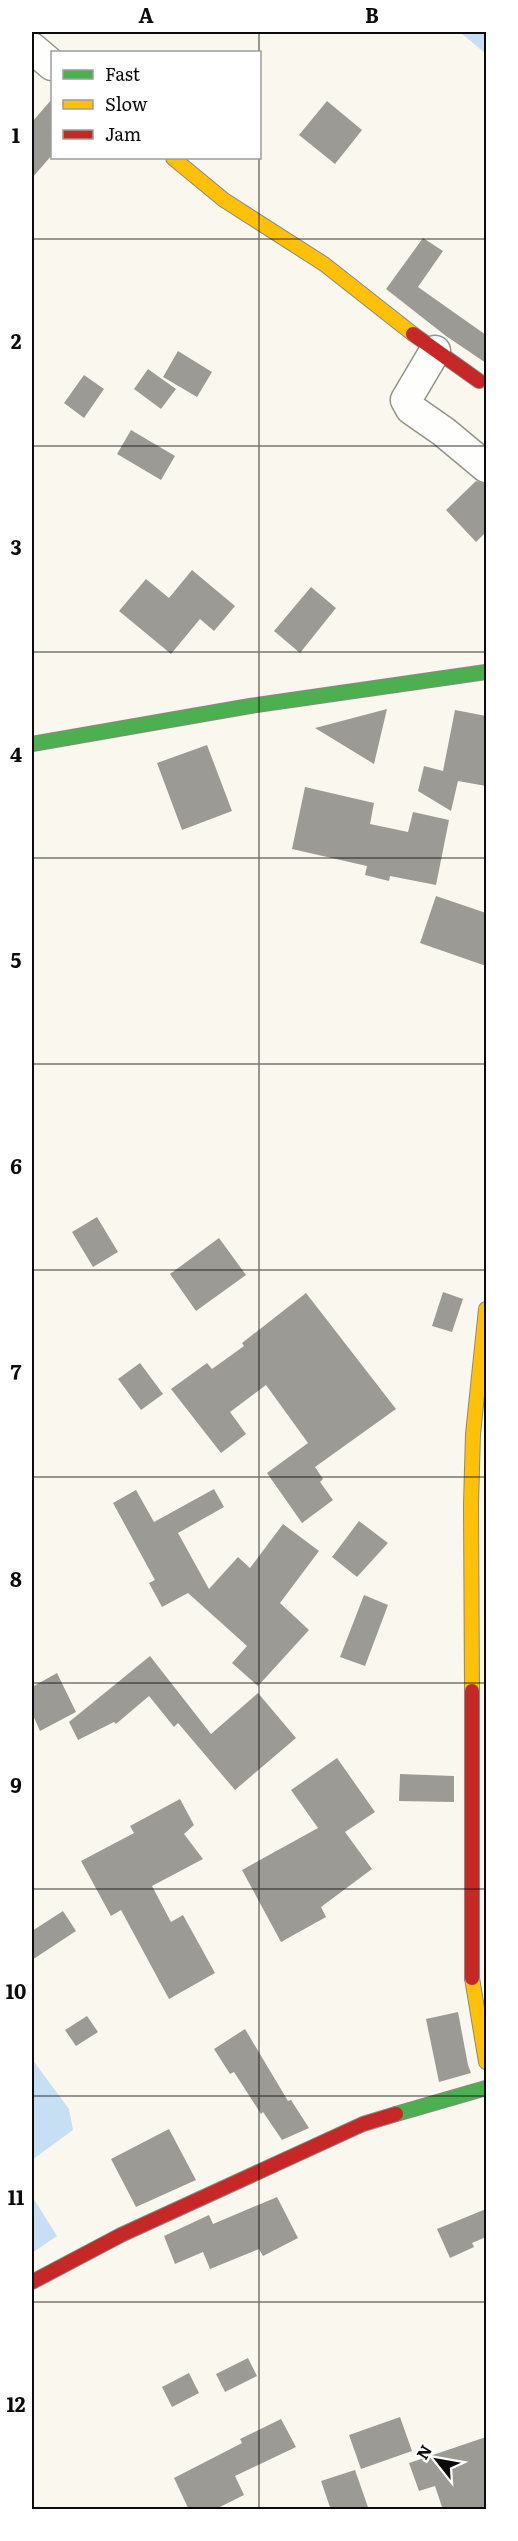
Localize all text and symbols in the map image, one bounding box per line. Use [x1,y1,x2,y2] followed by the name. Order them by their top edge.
[138,0,154,29] text: A
[365,0,379,29] text: B
[51,51,261,159] legend
[105,60,141,87] text: Fast
[105,90,148,117] text: Slow
[12,119,20,149] text: 1
[105,120,141,147] text: Jam
[11,325,22,355] text: 2
[10,531,22,561] text: 3
[10,738,22,768] text: 4
[11,944,22,974] text: 5
[10,1150,22,1180] text: 6
[11,1356,22,1386] text: 7
[10,1563,22,1593] text: 8
[10,1769,22,1799] text: 9
[6,1975,26,2005] text: 10
[8,2181,24,2211] text: 11
[6,2388,26,2418] text: 12
[407,2430,467,2490] north arrow
[410,2440,437,2464] text: N

